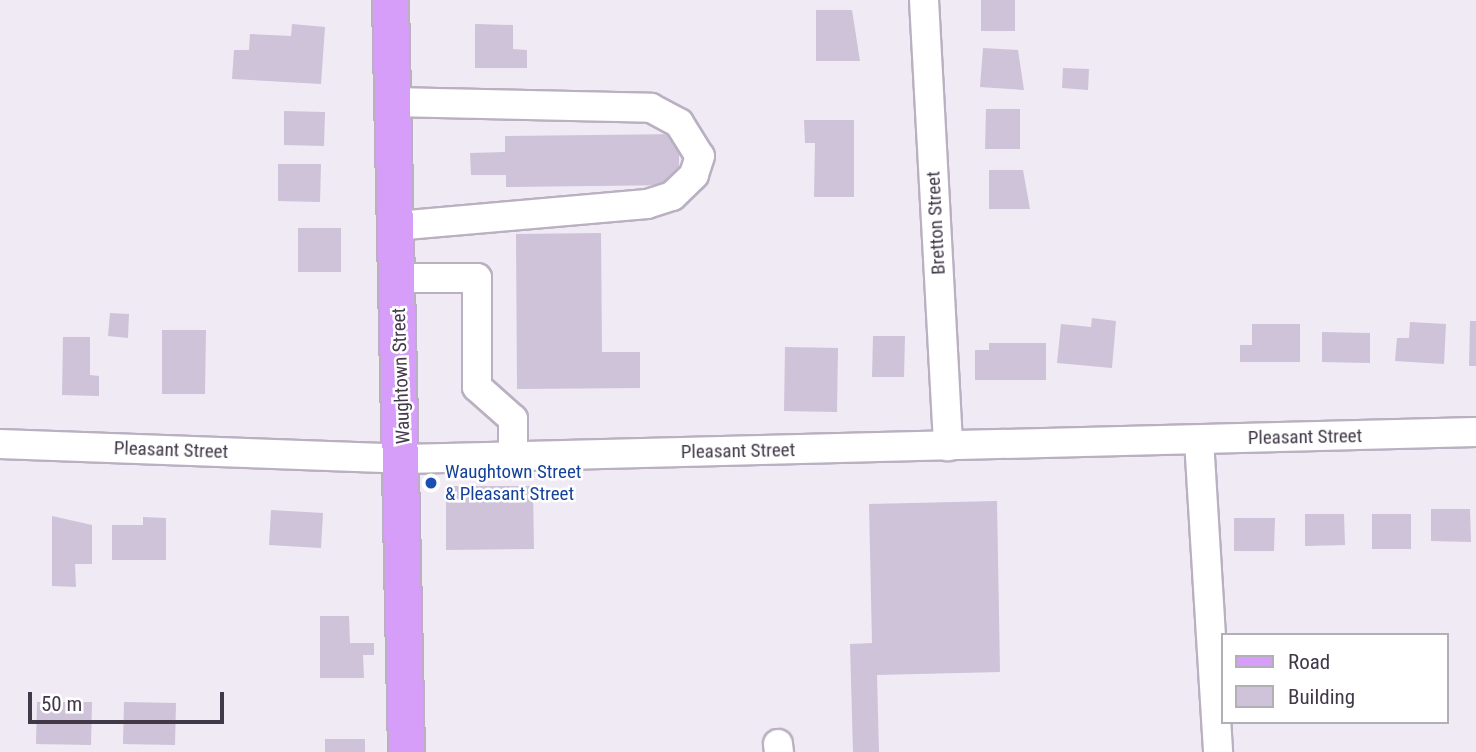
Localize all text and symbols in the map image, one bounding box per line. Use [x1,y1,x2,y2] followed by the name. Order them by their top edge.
[922,171,950,275] street label: Bretton Street
[387,307,415,445] street label: Waughtown Street
[1248,425,1362,449] street label: Pleasant Street
[113,437,229,463] street label: Pleasant Street
[681,439,795,463] street label: Pleasant Street
[445,461,581,505] place label: Waughtown Street & Pleasant Street
[423,475,439,491] marker: Waughtown Street & Pleasant Street
[1220,633,1448,724] legend
[1288,650,1330,674] text: Road
[32,678,228,722] scale bar
[1288,685,1355,709] text: Building
[41,692,82,716] text: 50 m

